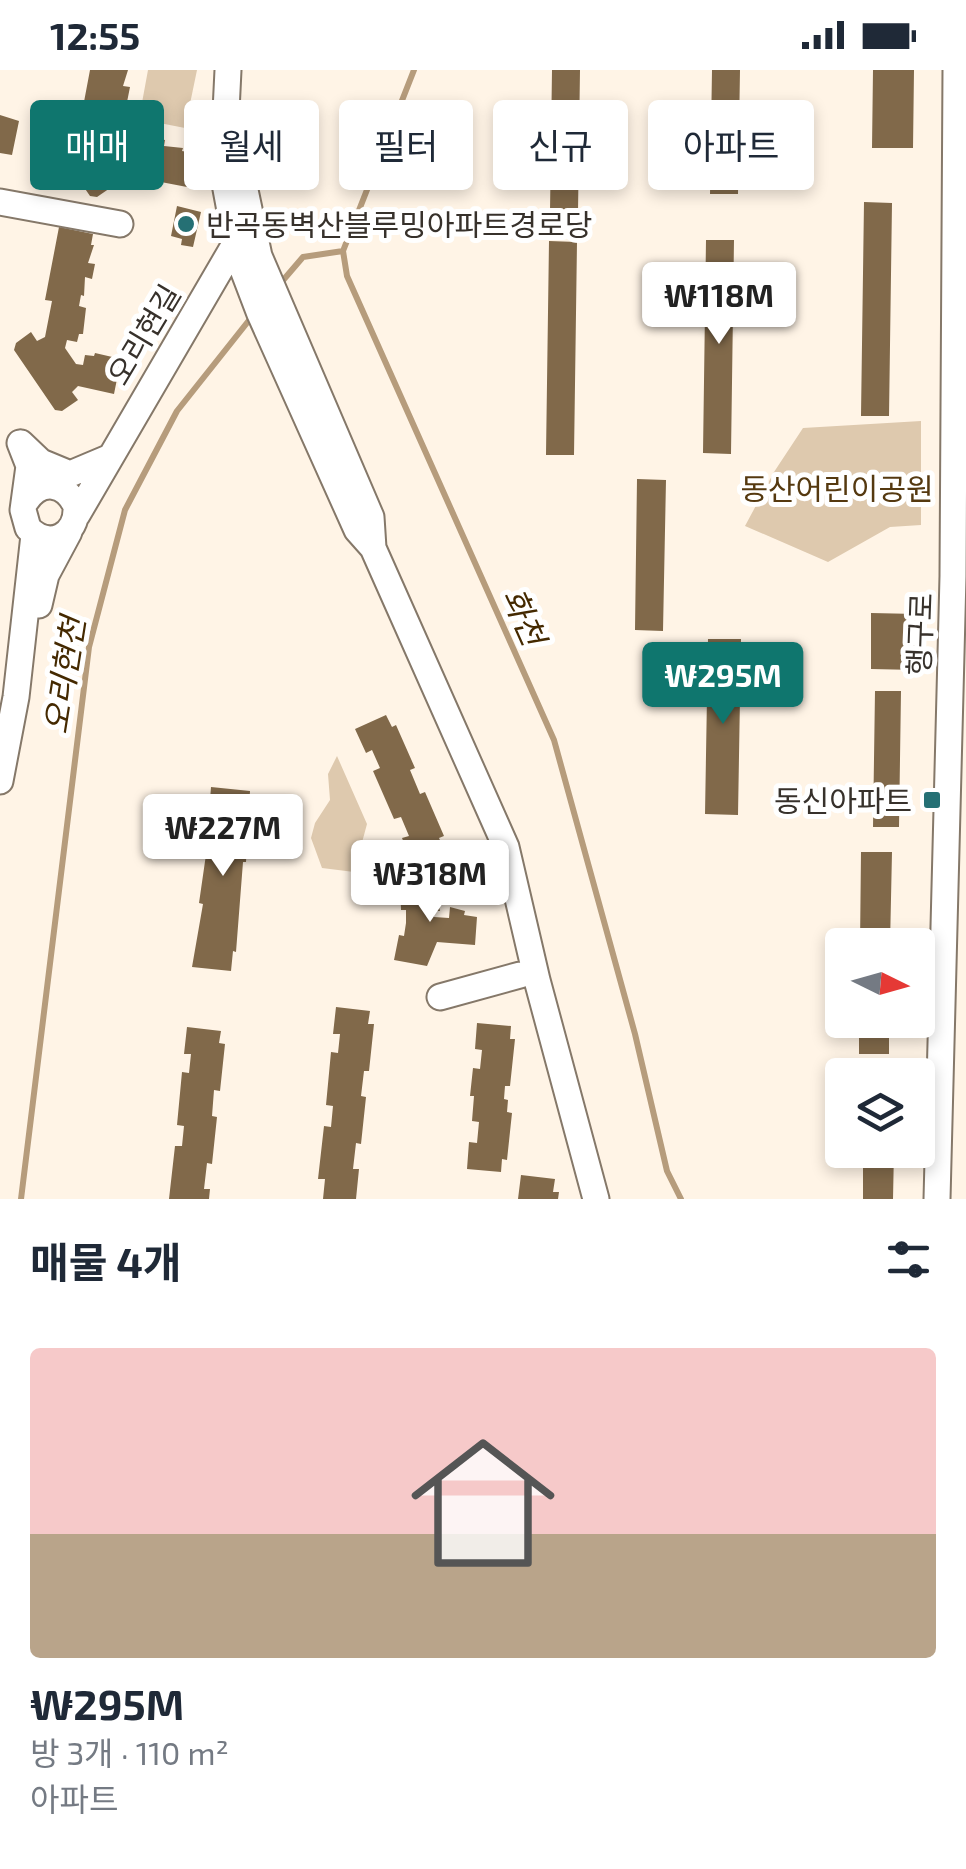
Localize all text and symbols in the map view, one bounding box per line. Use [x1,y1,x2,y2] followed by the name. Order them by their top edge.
[50,12,140,58] text: 12:55
[30,100,164,190] chip: 매매
[184,100,319,190] chip: 월세
[339,100,473,190] chip: 필터
[493,100,628,190] chip: 신규
[648,100,814,190] chip: 아파트
[206,206,592,242] place label: 반곡동벽산블루밍아파트경로당
[175,213,197,235] marker: 반곡동벽산블루밍아파트경로당
[649,262,789,347] pin: ₩118M
[664,275,774,313] text: ₩118M
[99,277,187,391] street label: 오리현길
[740,470,934,506] park label: 동산어린이공원
[496,581,556,654] water label: 화천
[900,592,938,676] street label: 행구로
[35,610,92,736] water label: 오리현천
[653,642,793,727] pin: ₩295M
[664,655,782,693] text: ₩295M
[774,782,912,818] place label: 동신아파트
[921,789,943,811] marker: 동신아파트
[153,794,293,879] pin: ₩227M
[165,807,281,845] text: ₩227M
[360,840,500,925] pin: ₩318M
[373,853,487,891] text: ₩318M
[825,928,935,1038] north arrow
[825,928,935,1168] map controls
[825,1058,935,1168] button: layers
[881,1232,936,1287] icon: filters
[30,1236,182,1286] text: 매물 4개
[393,1413,573,1593] icon: home
[30,1678,184,1728] text: ₩295M
[30,1733,229,1771] text: 방 3개 · 110 m²
[30,1779,118,1817] text: 아파트

